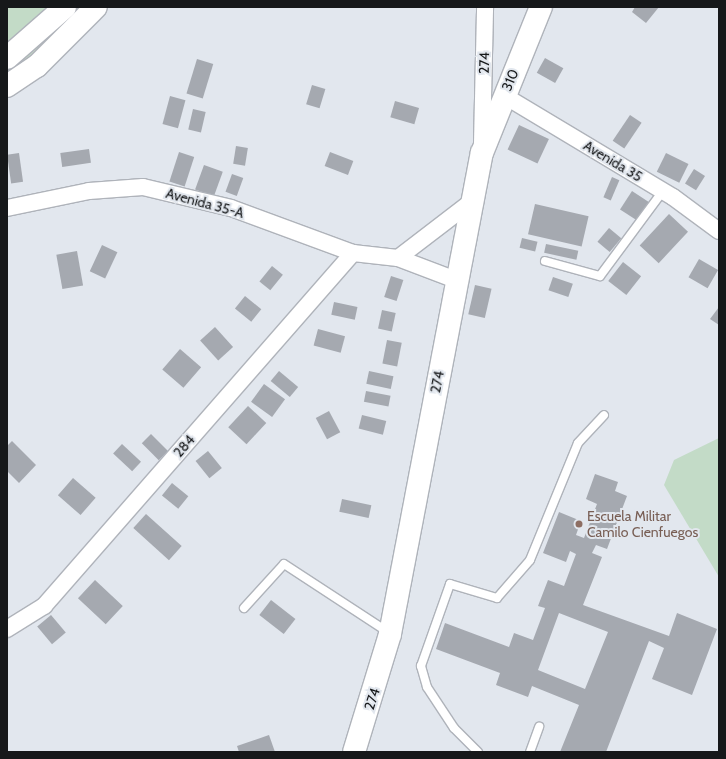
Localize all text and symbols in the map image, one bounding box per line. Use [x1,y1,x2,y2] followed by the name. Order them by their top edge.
[475,52,493,74] street label: 274
[498,67,522,93] street label: 310
[581,137,645,185] street label: Avenida 35
[164,185,246,221] street label: Avenida 35-A
[427,370,447,394] street label: 274
[170,431,198,461] street label: 284
[587,508,698,540] place label: Escuela Militar Camilo Cienfuegos
[574,519,584,529] marker: Escuela Militar Camilo Cienfuegos
[361,686,383,712] street label: 274

